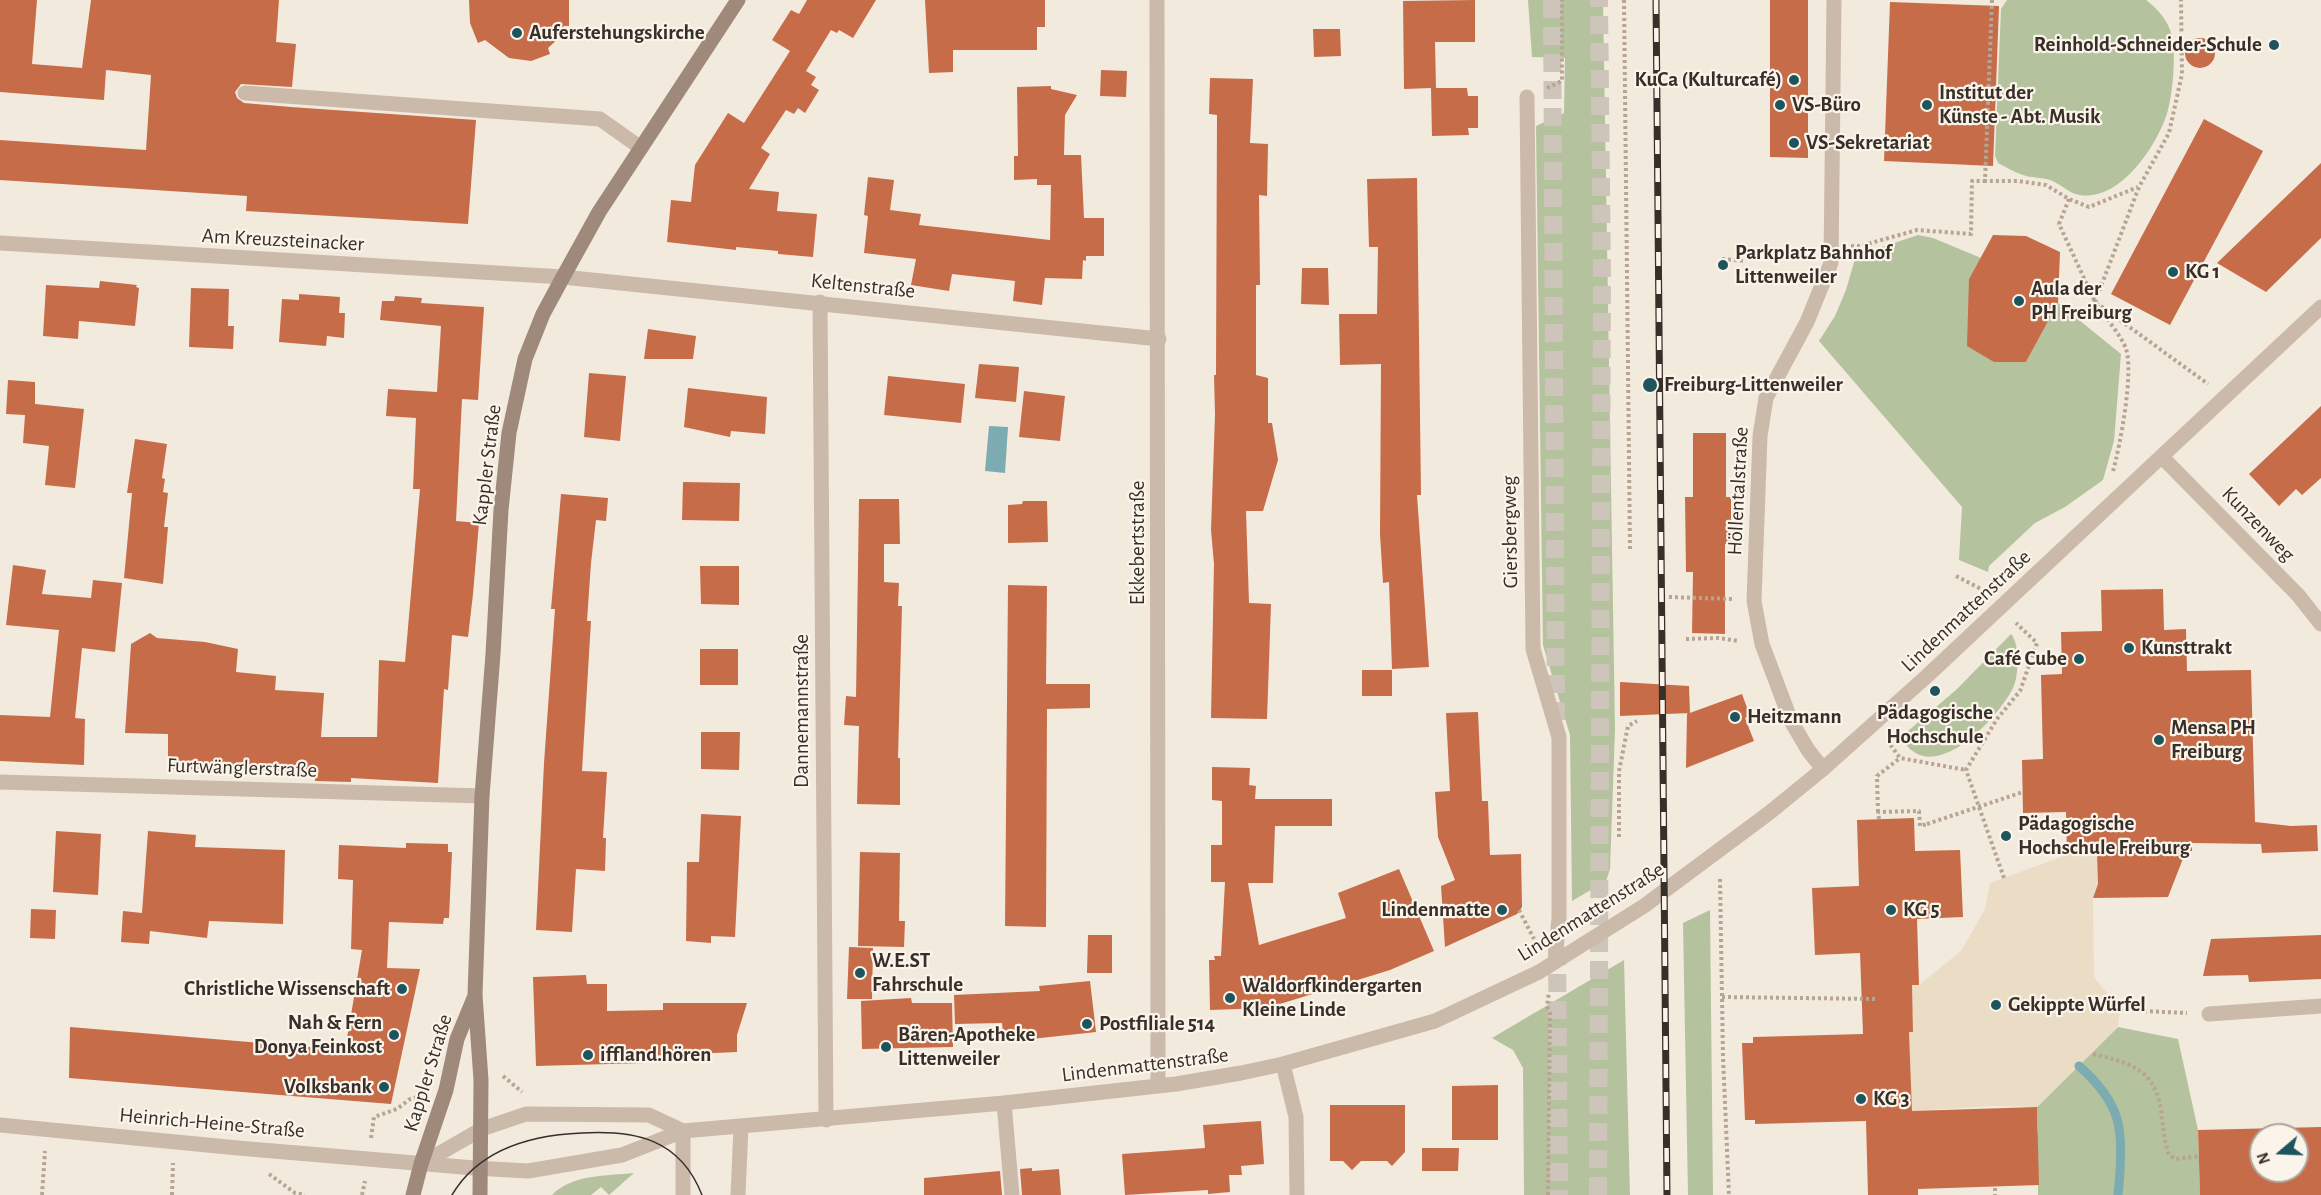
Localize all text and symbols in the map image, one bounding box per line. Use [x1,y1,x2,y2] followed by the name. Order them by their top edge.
[529,20,705,46] place label: Auferstehungskirche
[510,26,524,40] marker: Auferstehungskirche
[2034,32,2262,58] place label: Reinhold-Schneider-Schule
[2267,38,2281,52] marker: Reinhold-Schneider-Schule
[1635,67,1782,93] place label: KuCa (Kulturcafé)
[1787,73,1801,87] marker: KuCa (Kulturcafé)
[1939,80,2100,130] place label: Institut der Künste - Abt. Musik
[1792,92,1861,118] place label: VS-Büro
[1773,98,1787,112] marker: VS-Büro
[1920,98,1934,112] marker: Institut der Künste - Abt. Musik
[1806,130,1930,156] place label: VS-Sekretariat
[1787,136,1801,150] marker: VS-Sekretariat
[201,223,365,257] street label: Am Kreuzsteinacker
[1735,240,1892,290] place label: Parkplatz Bahnhof Littenweiler
[1716,258,1730,272] marker: Parkplatz Bahnhof Littenweiler
[2185,259,2220,285] place label: KG 1
[2166,265,2180,279] marker: KG 1
[810,268,916,304] street label: Keltenstraße
[2031,276,2132,326] place label: Aula der PH Freiburg
[2012,294,2026,308] marker: Aula der PH Freiburg
[1664,372,1843,398] place label: Freiburg-Littenweiler
[1641,376,1659,394] marker: Freiburg-Littenweiler
[467,403,507,527] street label: Kappler Straße
[1722,426,1754,556] street label: Höllentalstraße
[1496,475,1524,589] street label: Giersbergweg
[1125,481,1151,605] street label: Ekkebertstraße
[2216,481,2300,567] street label: Kunzenweg
[1896,544,2036,678] street label: Lindenmattenstraße
[789,634,815,788] street label: Dannemannstraße
[2141,635,2232,661] place label: Kunsttrakt
[2122,641,2136,655] marker: Kunsttrakt
[1984,646,2067,672] place label: Café Cube
[2072,652,2086,666] marker: Café Cube
[1928,684,1942,698] marker: Pädagogische Hochschule
[1877,700,1993,750] place label: Pädagogische Hochschule
[1747,704,1842,730] place label: Heitzmann
[1728,710,1742,724] marker: Heitzmann
[2171,715,2256,765] place label: Mensa PH Freiburg
[2152,733,2166,747] marker: Mensa PH Freiburg
[167,753,317,783] street label: Furtwänglerstraße
[2018,811,2190,861] place label: Pädagogische Hochschule Freiburg
[1999,829,2013,843] marker: Pädagogische Hochschule Freiburg
[1513,857,1669,967] street label: Lindenmattenstraße
[1381,897,1490,923] place label: Lindenmatte
[1903,897,1940,923] place label: KG 5
[1495,903,1509,917] marker: Lindenmatte
[1884,903,1898,917] marker: KG 5
[872,948,963,998] place label: W.E.ST Fahrschule
[853,966,867,980] marker: W.E.ST Fahrschule
[1242,973,1422,1023] place label: Waldorfkindergarten Kleine Linde
[184,976,390,1002] place label: Christliche Wissenschaft
[395,982,409,996] marker: Christliche Wissenschaft
[1223,991,1237,1005] marker: Waldorfkindergarten Kleine Linde
[2008,992,2146,1018] place label: Gekippte Würfel
[1989,998,2003,1012] marker: Gekippte Würfel
[254,1010,382,1060] place label: Nah & Fern Donya Feinkost
[398,1011,458,1135] street label: Kappler Straße
[1099,1011,1215,1037] place label: Postfiliale 514
[1080,1017,1094,1031] marker: Postfiliale 514
[898,1022,1035,1072] place label: Bären-Apotheke Littenweiler
[387,1028,401,1042] marker: Nah & Fern Donya Feinkost
[879,1040,893,1054] marker: Bären-Apotheke Littenweiler
[600,1042,711,1068] place label: iffland.hören
[1060,1042,1230,1088] street label: Lindenmattenstraße
[581,1048,595,1062] marker: iffland.hören
[284,1074,372,1100] place label: Volksbank
[377,1080,391,1094] marker: Volksbank
[1873,1086,1910,1112] place label: KG 3
[1854,1092,1868,1106] marker: KG 3
[118,1102,306,1144] street label: Heinrich-Heine-Straße
[2249,1123,2309,1183] north arrow
[2254,1150,2273,1166] text: N

